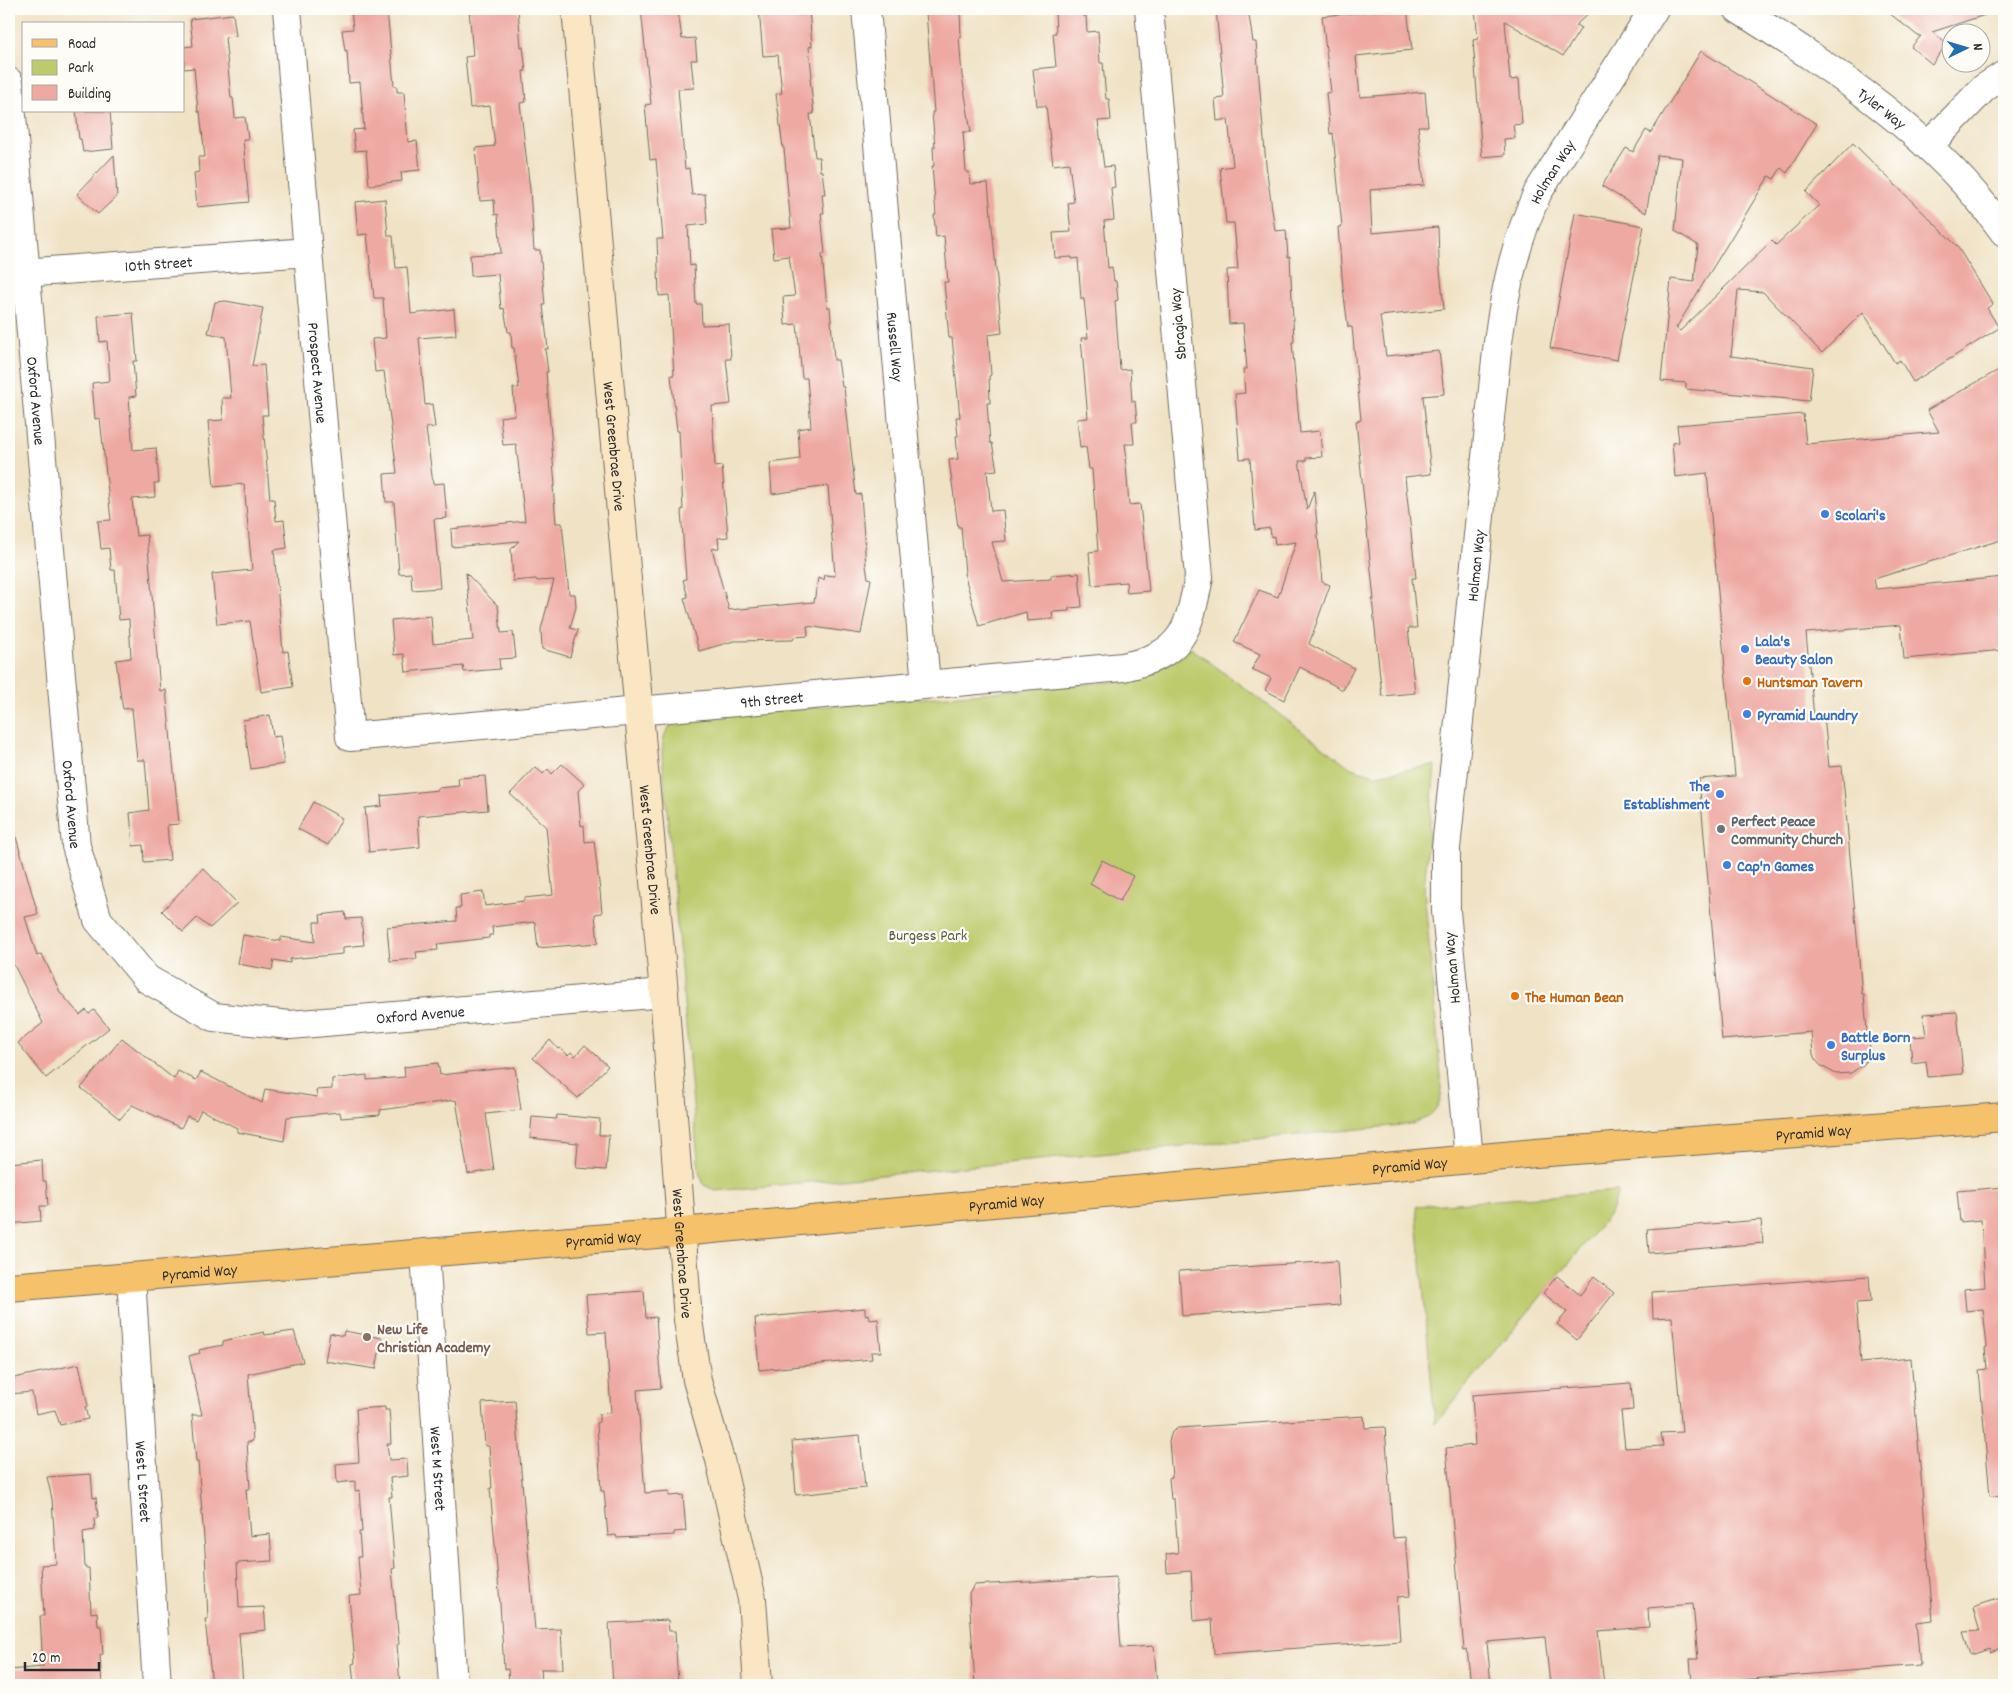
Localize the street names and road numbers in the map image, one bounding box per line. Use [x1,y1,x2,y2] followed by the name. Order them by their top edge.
[1852,83,1911,136] street label: Tyler Way
[1525,136,1582,208] street label: Holman Way
[124,252,194,279] street label: 10th Street
[1165,287,1194,360] street label: Sbragia Way
[879,311,908,383] street label: Russell Way
[300,321,332,424] street label: Prospect Avenue
[19,356,50,446] street label: Oxford Avenue
[595,381,630,512] street label: West Greenbrae Drive
[1462,528,1493,603] street label: Holman Way
[739,687,804,716] street label: 9th Street
[55,759,85,850] street label: Oxford Avenue
[631,784,666,916] street label: West Greenbrae Drive
[1439,930,1468,1005] street label: Holman Way
[375,1001,466,1032] street label: Oxford Avenue
[1775,1120,1853,1149] street label: Pyramid Way
[1371,1152,1449,1182] street label: Pyramid Way
[664,1188,697,1319] street label: West Greenbrae Drive
[968,1189,1046,1219] street label: Pyramid Way
[565,1226,642,1255] street label: Pyramid Way
[161,1259,239,1288] street label: Pyramid Way
[422,1426,451,1512] street label: West M Street
[127,1440,156,1523] street label: West L Street

